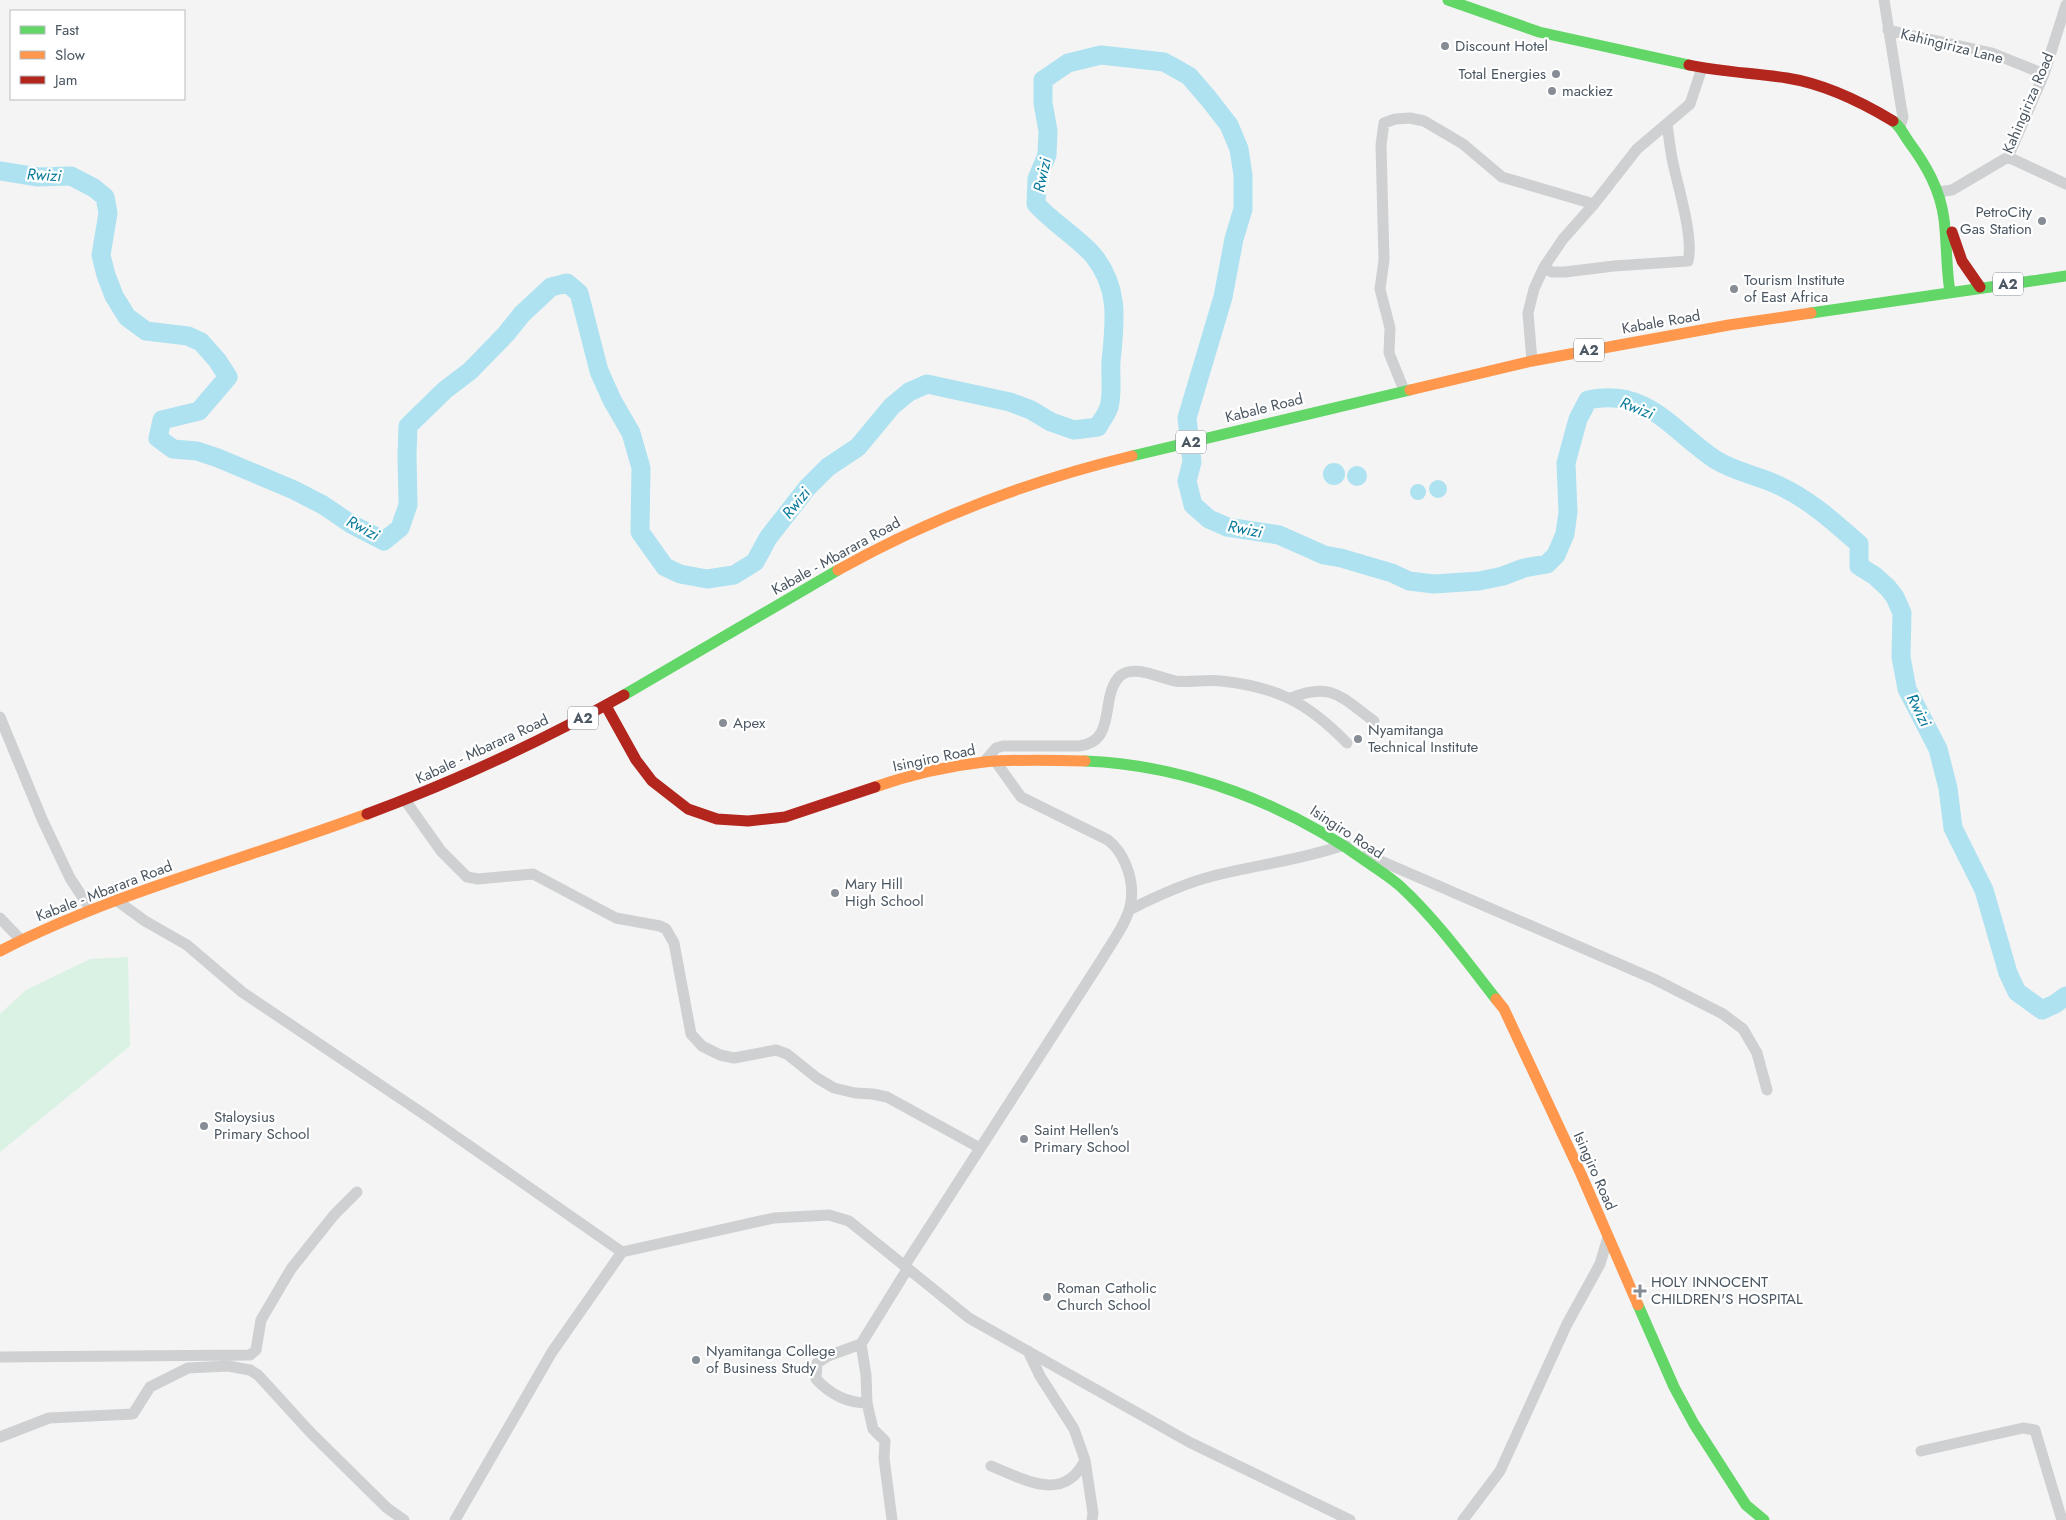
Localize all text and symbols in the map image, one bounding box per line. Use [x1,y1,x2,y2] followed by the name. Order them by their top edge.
[10,10,185,100] legend
[55,19,79,41] text: Fast
[1898,23,2006,69] street label: Kahingiriza Lane
[1455,35,1548,57] place label: Discount Hotel
[1439,40,1451,52] marker: Discount Hotel
[55,44,86,66] text: Slow
[1997,49,2059,157] street label: Kahingiriza Road
[1459,63,1546,85] place label: Total Energies
[1550,68,1562,80] marker: Total Energies
[53,69,78,91] text: Jam
[1562,80,1613,102] place label: mackiez
[1546,85,1558,97] marker: mackiez
[1027,155,1057,194] water label: Rwizi
[26,163,63,187] water label: Rwizi
[1960,201,2032,240] place label: PetroCity Gas Station
[2036,215,2048,227] marker: PetroCity Gas Station
[1744,269,1845,308] place label: Tourism Institute of East Africa
[1993,272,2023,296] road number: A2
[1728,283,1740,295] marker: Tourism Institute of East Africa
[1620,304,1702,340] street label: Kabale Road
[1574,338,1604,362] road number: A2
[1223,388,1305,428] street label: Kabale Road
[1617,391,1658,425] water label: Rwizi
[1176,431,1206,454] road number: A2
[776,482,816,524] water label: Rwizi
[342,510,384,547] water label: Rwizi
[768,511,904,601] street label: Kabale - Mbarara Road
[1226,514,1265,544] water label: Rwizi
[1901,689,1938,731] water label: Rwizi
[568,706,598,730] road number: A2
[412,709,552,789] street label: Kabale - Mbarara Road
[733,712,766,734] place label: Apex
[717,717,729,729] marker: Apex
[1368,719,1479,758] place label: Nyamitanga Technical Institute
[1352,733,1364,745] marker: Nyamitanga Technical Institute
[891,739,977,777] street label: Isingiro Road
[1306,800,1388,864] street label: Isingiro Road
[33,855,175,927] street label: Kabale - Mbarara Road
[845,873,924,912] place label: Mary Hill High School
[829,887,841,899] marker: Mary Hill High School
[214,1106,310,1145] place label: Staloysius Primary School
[1034,1119,1130,1158] place label: Saint Hellen's Primary School
[198,1120,210,1132] marker: Staloysius Primary School
[1568,1128,1622,1214] street label: Isingiro Road
[1018,1133,1030,1145] marker: Saint Hellen's Primary School
[1651,1271,1803,1310] place label: HOLY INNOCENT CHILDREN'S HOSPITAL
[1057,1277,1157,1316] place label: Roman Catholic Church School
[1633,1284,1647,1298] marker: HOLY INNOCENT CHILDREN'S HOSPITAL
[1041,1291,1053,1303] marker: Roman Catholic Church School
[706,1340,836,1379] place label: Nyamitanga College of Business Study
[690,1354,702,1366] marker: Nyamitanga College of Business Study

